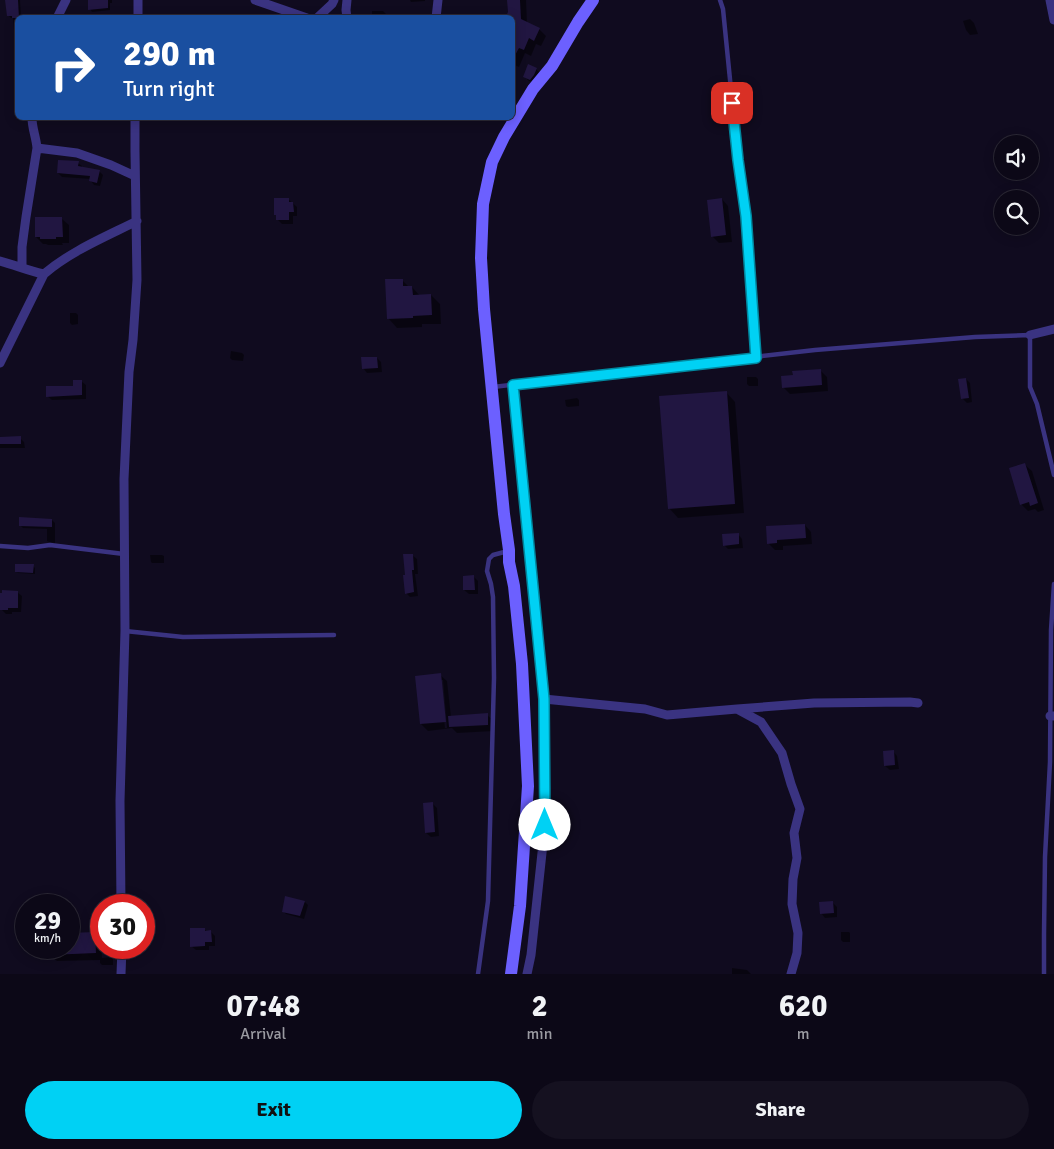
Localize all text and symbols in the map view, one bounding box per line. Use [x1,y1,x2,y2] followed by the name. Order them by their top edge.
[123,32,216,75] text: 290 m
[40,35,105,100] icon: right
[123,75,215,102] text: Turn right
[711,82,753,124] pin
[718,89,746,117] icon: arrive
[994,135,1039,235] map controls
[994,135,1039,180] button: sound
[994,190,1039,235] button: search
[518,798,570,850] position arrow
[90,894,155,959] speed limit sign: 30
[34,905,61,936] text: 29
[34,931,61,946] text: km/h
[226,988,300,1025] text: 07:48
[531,988,548,1025] text: 2
[779,988,827,1025] text: 620
[240,1024,286,1044] text: Arrival
[527,1024,552,1044] text: min
[797,1024,810,1044] text: m
[25,1081,522,1139] button: Exit
[532,1081,1029,1139] button: Share

